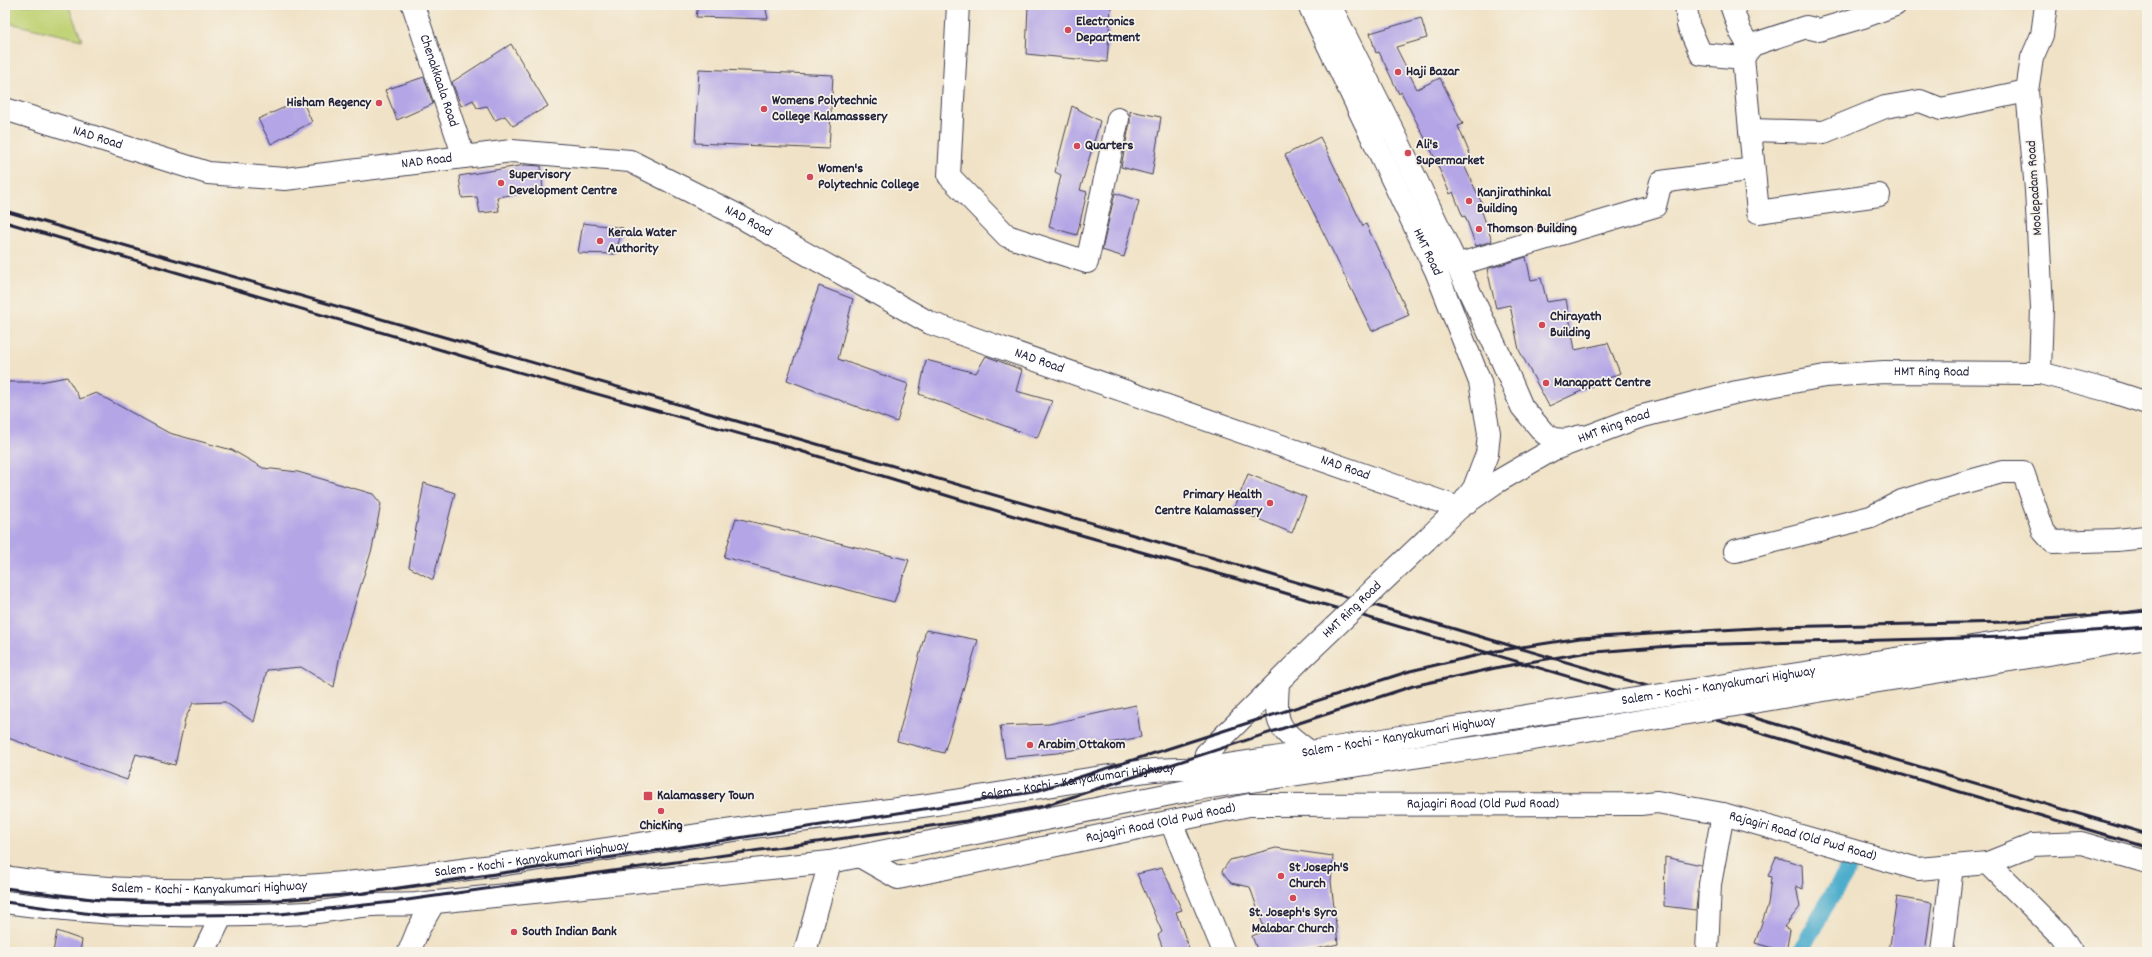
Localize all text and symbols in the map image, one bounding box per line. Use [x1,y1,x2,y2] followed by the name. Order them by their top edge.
[1076,12,1141,48] place label: Electronics Department
[1063,25,1073,35] marker: Electronics Department
[414,32,463,130] street label: Chenakkaala Road
[1406,62,1460,82] place label: Haji Bazar
[1393,67,1403,77] marker: Haji Bazar
[772,91,889,127] place label: Womens Polytechnic College Kalamasssery
[287,93,372,113] place label: Hisham Regency
[374,98,384,108] marker: Hisham Regency
[759,104,769,114] marker: Womens Polytechnic College Kalamasssery
[70,121,125,155] street label: NAD Road
[1416,135,1485,171] place label: Ali's Supermarket
[1085,136,1133,156] place label: Quarters
[2022,140,2048,236] street label: Moolepadam Road
[1072,141,1082,151] marker: Quarters
[400,148,453,175] street label: NAD Road
[1403,148,1413,158] marker: Ali's Supermarket
[818,159,919,195] place label: Women's Polytechnic College
[509,165,617,201] place label: Supervisory Development Centre
[805,172,815,182] marker: Women's Polytechnic College
[496,178,506,188] marker: Supervisory Development Centre
[1477,183,1551,219] place label: Kanjirathinkal Building
[1464,196,1474,206] marker: Kanjirathinkal Building
[721,200,776,243] street label: NAD Road
[1487,219,1577,239] place label: Thomson Building
[608,223,677,259] place label: Kerala Water Authority
[1474,224,1484,234] marker: Thomson Building
[1407,225,1447,279] street label: HMT Road
[595,236,605,246] marker: Kerala Water Authority
[1550,307,1602,343] place label: Chirayath Building
[1537,320,1547,330] marker: Chirayath Building
[1012,343,1067,379] street label: NAD Road
[1894,362,1969,383] street label: HMT Ring Road
[1554,373,1651,393] place label: Manappatt Centre
[1541,378,1551,388] marker: Manappatt Centre
[1575,405,1652,449] street label: HMT Ring Road
[1318,450,1373,486] street label: NAD Road
[1155,485,1263,521] place label: Primary Health Centre Kalamassery
[1265,498,1275,508] marker: Primary Health Centre Kalamassery
[1318,577,1387,643] street label: HMT Ring Road
[1620,661,1817,711] street label: Salem - Kochi - Kanyakumari Highway
[1300,711,1497,763] street label: Salem - Kochi - Kanyakumari Highway
[1038,735,1126,755] place label: Arabim Ottakom
[1025,740,1035,750] marker: Arabim Ottakom
[980,759,1176,807] street label: Salem - Kochi - Kanyakumari Highway
[657,786,755,806] place label: Kalamassery Town
[642,790,654,802] marker: Kalamassery Town
[1407,794,1560,815] street label: Rajagiri Road (Old Pwd Road)
[1084,798,1238,849] street label: Rajagiri Road (Old Pwd Road)
[656,806,666,816] marker: ChicKing
[1727,806,1879,867] street label: Rajagiri Road (Old Pwd Road)
[639,816,683,836] place label: ChicKing
[433,836,631,883] street label: Salem - Kochi - Kanyakumari Highway
[1289,858,1349,894] place label: St Joseph'S Church
[1276,871,1286,881] marker: St Joseph'S Church
[111,876,308,900] street label: Salem - Kochi - Kanyakumari Highway
[1288,893,1298,903] marker: St. Joseph's Syro Malabar Church
[1249,903,1337,939] place label: St. Joseph's Syro Malabar Church
[522,922,617,942] place label: South Indian Bank
[509,927,519,937] marker: South Indian Bank

